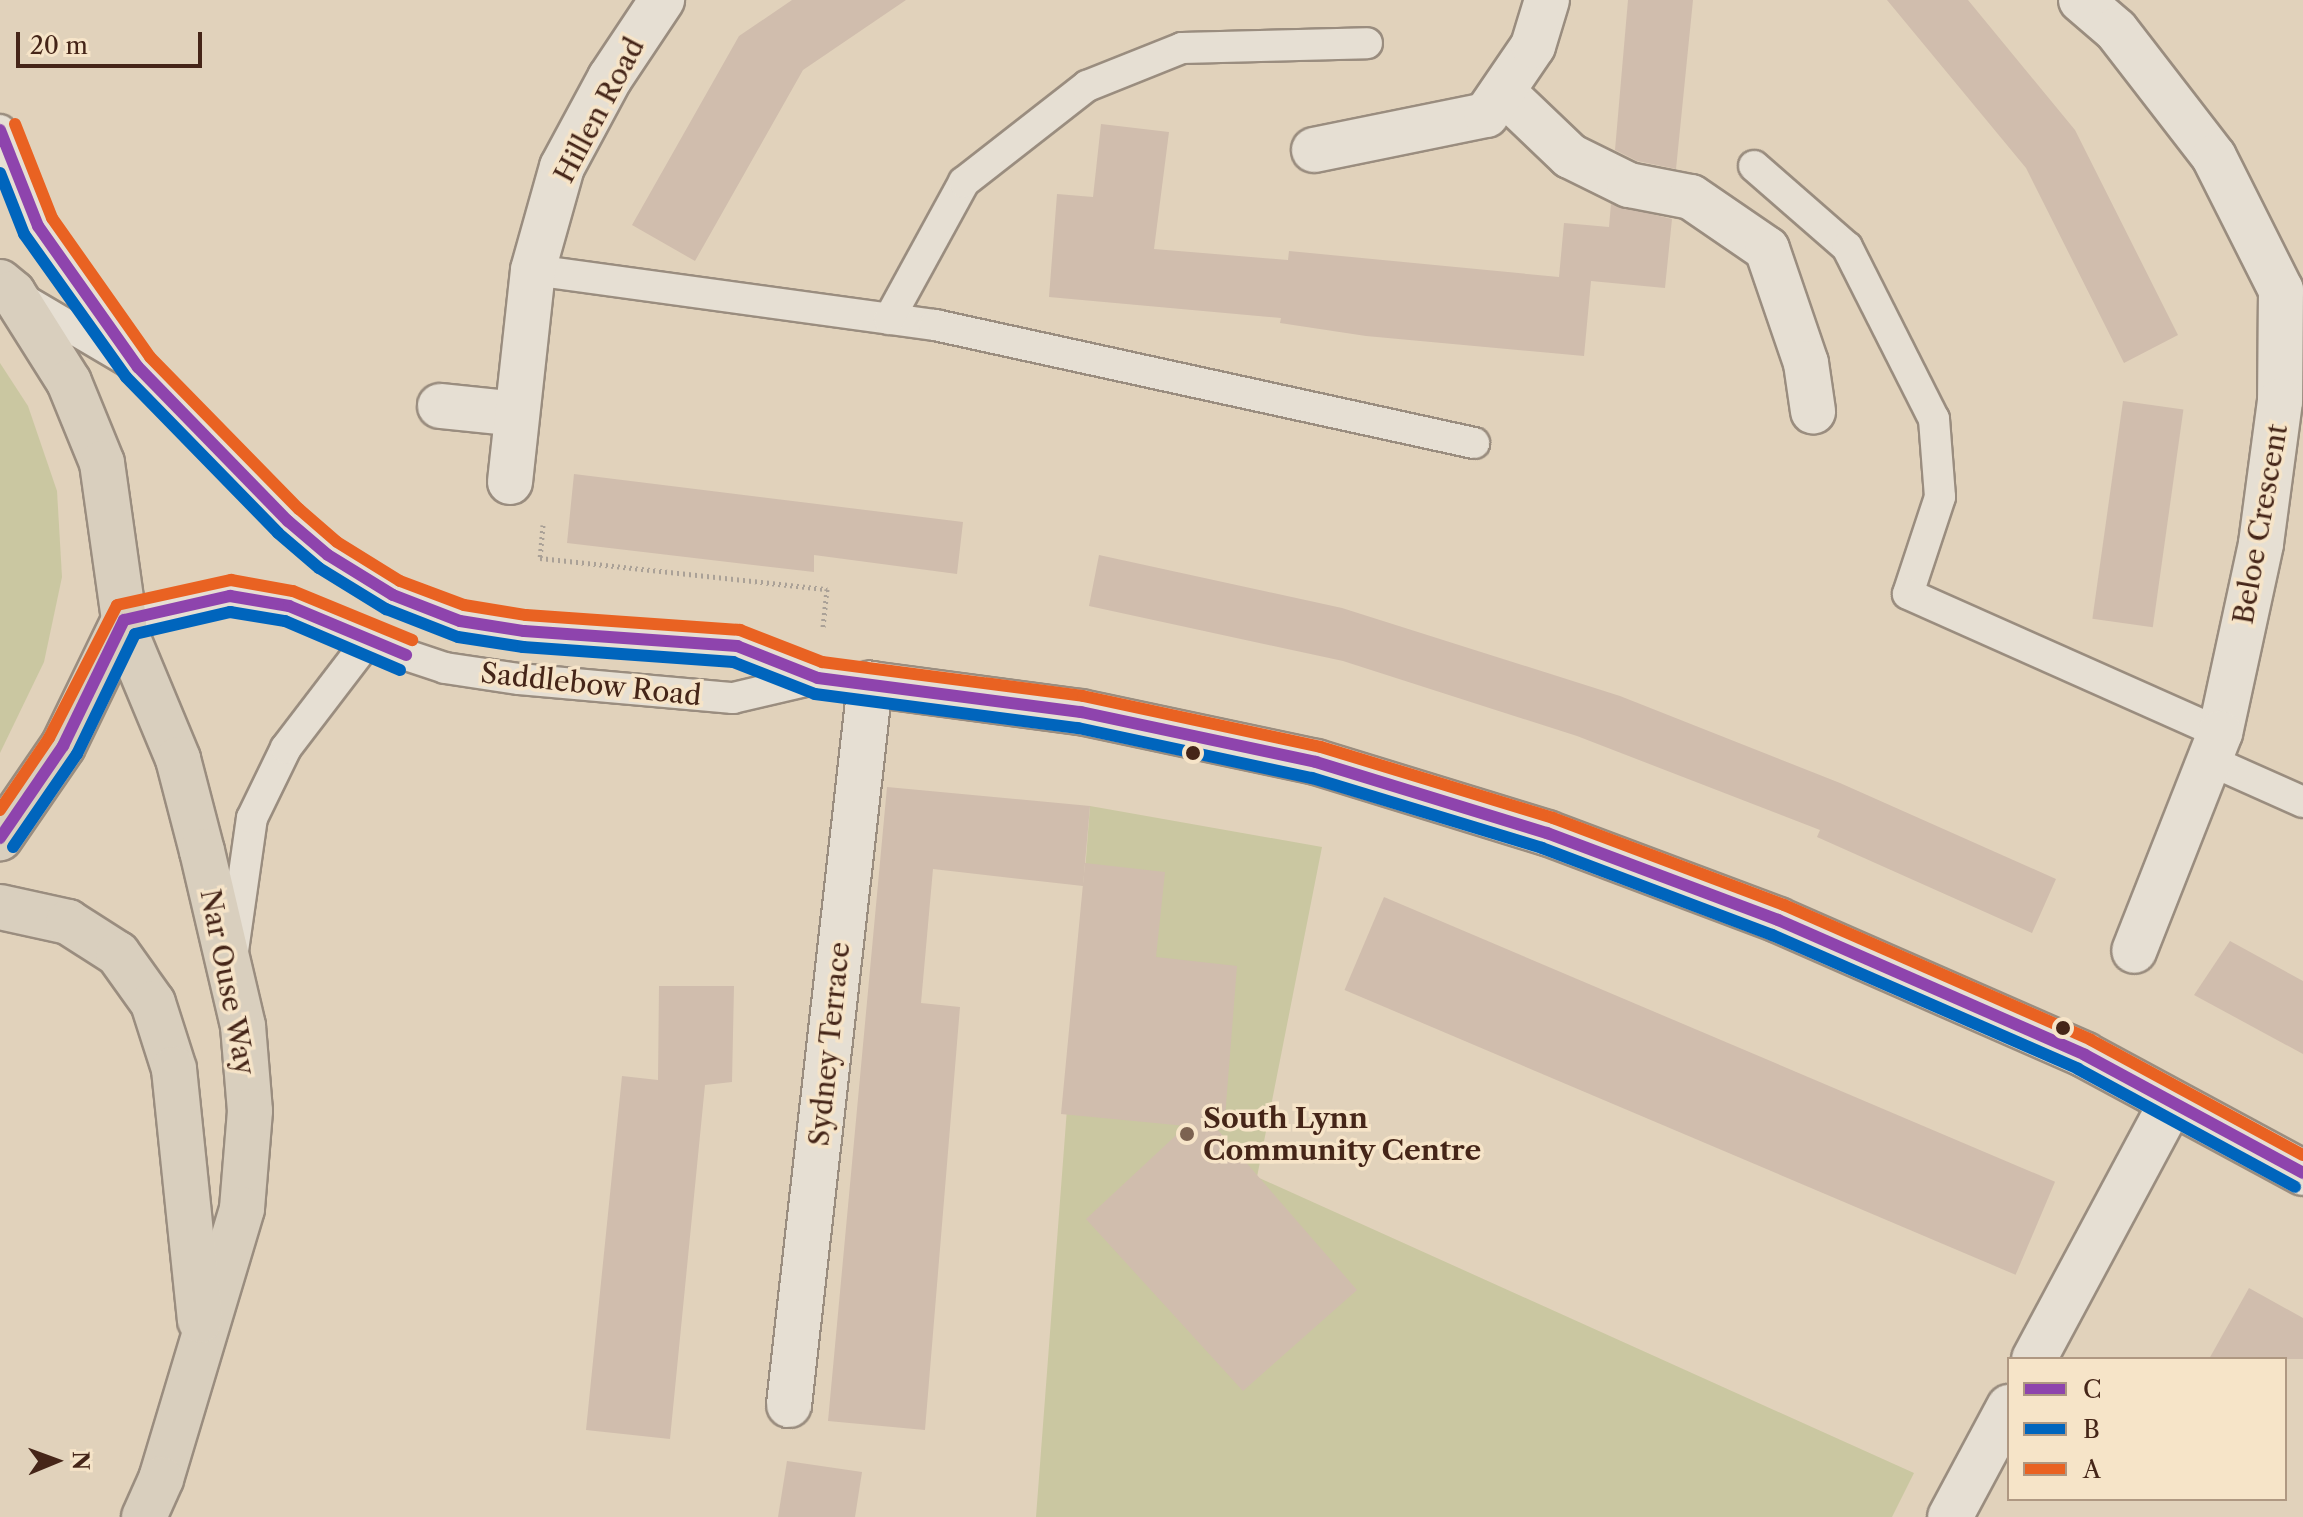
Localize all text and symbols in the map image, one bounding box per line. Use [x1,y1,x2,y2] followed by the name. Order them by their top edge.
[20,16,206,66] scale bar
[30,31,88,60] text: 20 m
[547,32,651,188] street label: Hillen Road
[2226,421,2294,627] street label: Beloe Crescent
[479,656,703,712] street label: Saddlebow Road
[1185,745,1201,761] unlabelled marker
[193,885,263,1079] street label: Nar Ouse Way
[801,939,857,1149] street label: Sydney Terrace
[2055,1020,2071,1036] unlabelled marker
[1203,1101,1482,1167] place label: South Lynn Community Centre
[1178,1125,1196,1143] marker: South Lynn Community Centre
[2007,1357,2287,1501] legend
[2083,1375,2102,1404] text: C
[2083,1415,2100,1444] text: B
[16,1421,96,1501] north arrow
[67,1451,94,1470] text: N
[2083,1455,2101,1484] text: A

